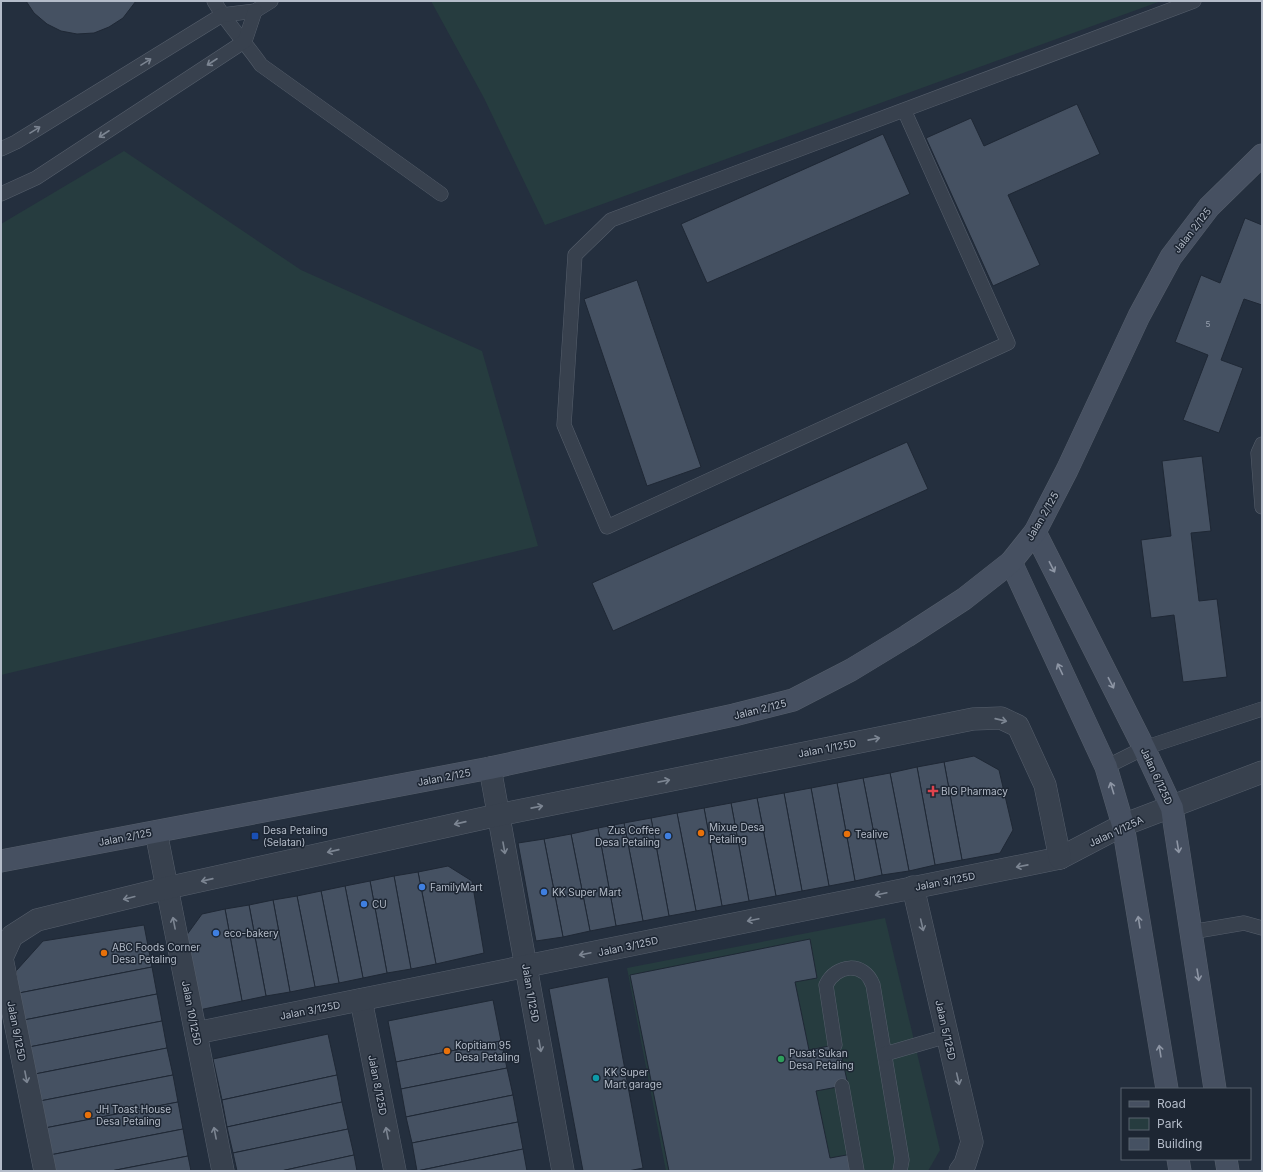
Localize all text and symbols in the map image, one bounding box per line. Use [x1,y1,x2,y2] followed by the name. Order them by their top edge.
[140,58,152,66] one-way arrow
[206,59,218,67] one-way arrow
[29,126,41,134] one-way arrow
[98,130,109,138] one-way arrow
[1171,205,1213,255] street label: Jalan 2/125
[1206,319,1211,329] house number: 5
[1023,490,1061,542] street label: Jalan 2/125
[1049,561,1057,573] one-way arrow
[1056,663,1063,675] one-way arrow
[1108,677,1116,689] one-way arrow
[732,697,788,721] street label: Jalan 2/125
[995,716,1008,724] one-way arrow
[867,735,880,743] one-way arrow
[797,736,857,760] street label: Jalan 1/125D
[1139,746,1175,806] street label: Jalan 6/125D
[416,766,472,788] street label: Jalan 2/125
[657,777,670,785] one-way arrow
[1108,781,1115,794] one-way arrow
[941,785,1008,797] place label: BIG Pharmacy
[928,786,938,796] marker: BIG Pharmacy
[530,802,543,810] one-way arrow
[1087,813,1145,849] street label: Jalan 1/125A
[454,820,467,828] one-way arrow
[709,821,764,845] place label: Mixue Desa Petaling
[263,824,328,848] place label: Desa Petaling (Selatan)
[595,824,660,848] place label: Zus Coffee Desa Petaling
[97,826,153,848] street label: Jalan 2/125
[696,828,706,838] marker: Mixue Desa Petaling
[855,828,888,840] place label: Tealive
[842,829,852,839] marker: Tealive
[250,831,260,841] marker: Desa Petaling (Selatan)
[663,831,673,841] marker: Zus Coffee Desa Petaling
[1174,840,1182,853] one-way arrow
[501,841,509,854] one-way arrow
[327,848,340,856] one-way arrow
[1016,862,1029,870] one-way arrow
[914,869,976,893] street label: Jalan 3/125D
[200,876,213,884] one-way arrow
[430,881,483,893] place label: FamilyMart
[417,882,427,892] marker: FamilyMart
[552,886,622,898] place label: KK Super Mart
[539,887,549,897] marker: KK Super Mart
[874,890,887,898] one-way arrow
[123,894,136,902] one-way arrow
[372,898,387,910] place label: CU
[359,899,369,909] marker: CU
[747,916,760,924] one-way arrow
[1135,916,1143,929] one-way arrow
[170,917,178,930] one-way arrow
[919,918,927,931] one-way arrow
[224,927,279,939] place label: eco-bakery
[211,928,221,938] marker: eco-bakery
[597,934,659,958] street label: Jalan 3/125D
[112,941,200,965] place label: ABC Foods Corner Desa Petaling
[99,948,109,958] marker: ABC Foods Corner Desa Petaling
[579,951,592,959] one-way arrow
[520,963,542,1023] street label: Jalan 1/125D
[1194,968,1202,981] one-way arrow
[180,980,204,1046] street label: Jalan 10/125D
[279,998,341,1022] street label: Jalan 3/125D
[933,999,959,1061] street label: Jalan 5/125D
[5,1000,29,1062] street label: Jalan 9/125D
[455,1039,520,1063] place label: Kopitiam 95 Desa Petaling
[536,1039,544,1052] one-way arrow
[1156,1044,1164,1057] one-way arrow
[442,1046,452,1056] marker: Kopitiam 95 Desa Petaling
[789,1047,854,1071] place label: Pusat Sukan Desa Petaling
[366,1054,390,1116] street label: Jalan 8/125D
[776,1054,786,1064] marker: Pusat Sukan Desa Petaling
[604,1066,662,1090] place label: KK Super Mart garage
[23,1070,31,1083] one-way arrow
[954,1072,962,1085] one-way arrow
[591,1073,601,1083] marker: KK Super Mart garage
[1121,1088,1251,1160] legend
[1157,1096,1186,1111] text: Road
[96,1103,171,1127] place label: JH Toast House Desa Petaling
[83,1110,93,1120] marker: JH Toast House Desa Petaling
[1157,1116,1183,1131] text: Park
[211,1127,219,1140] one-way arrow
[383,1127,391,1140] one-way arrow
[1157,1136,1202,1151] text: Building

